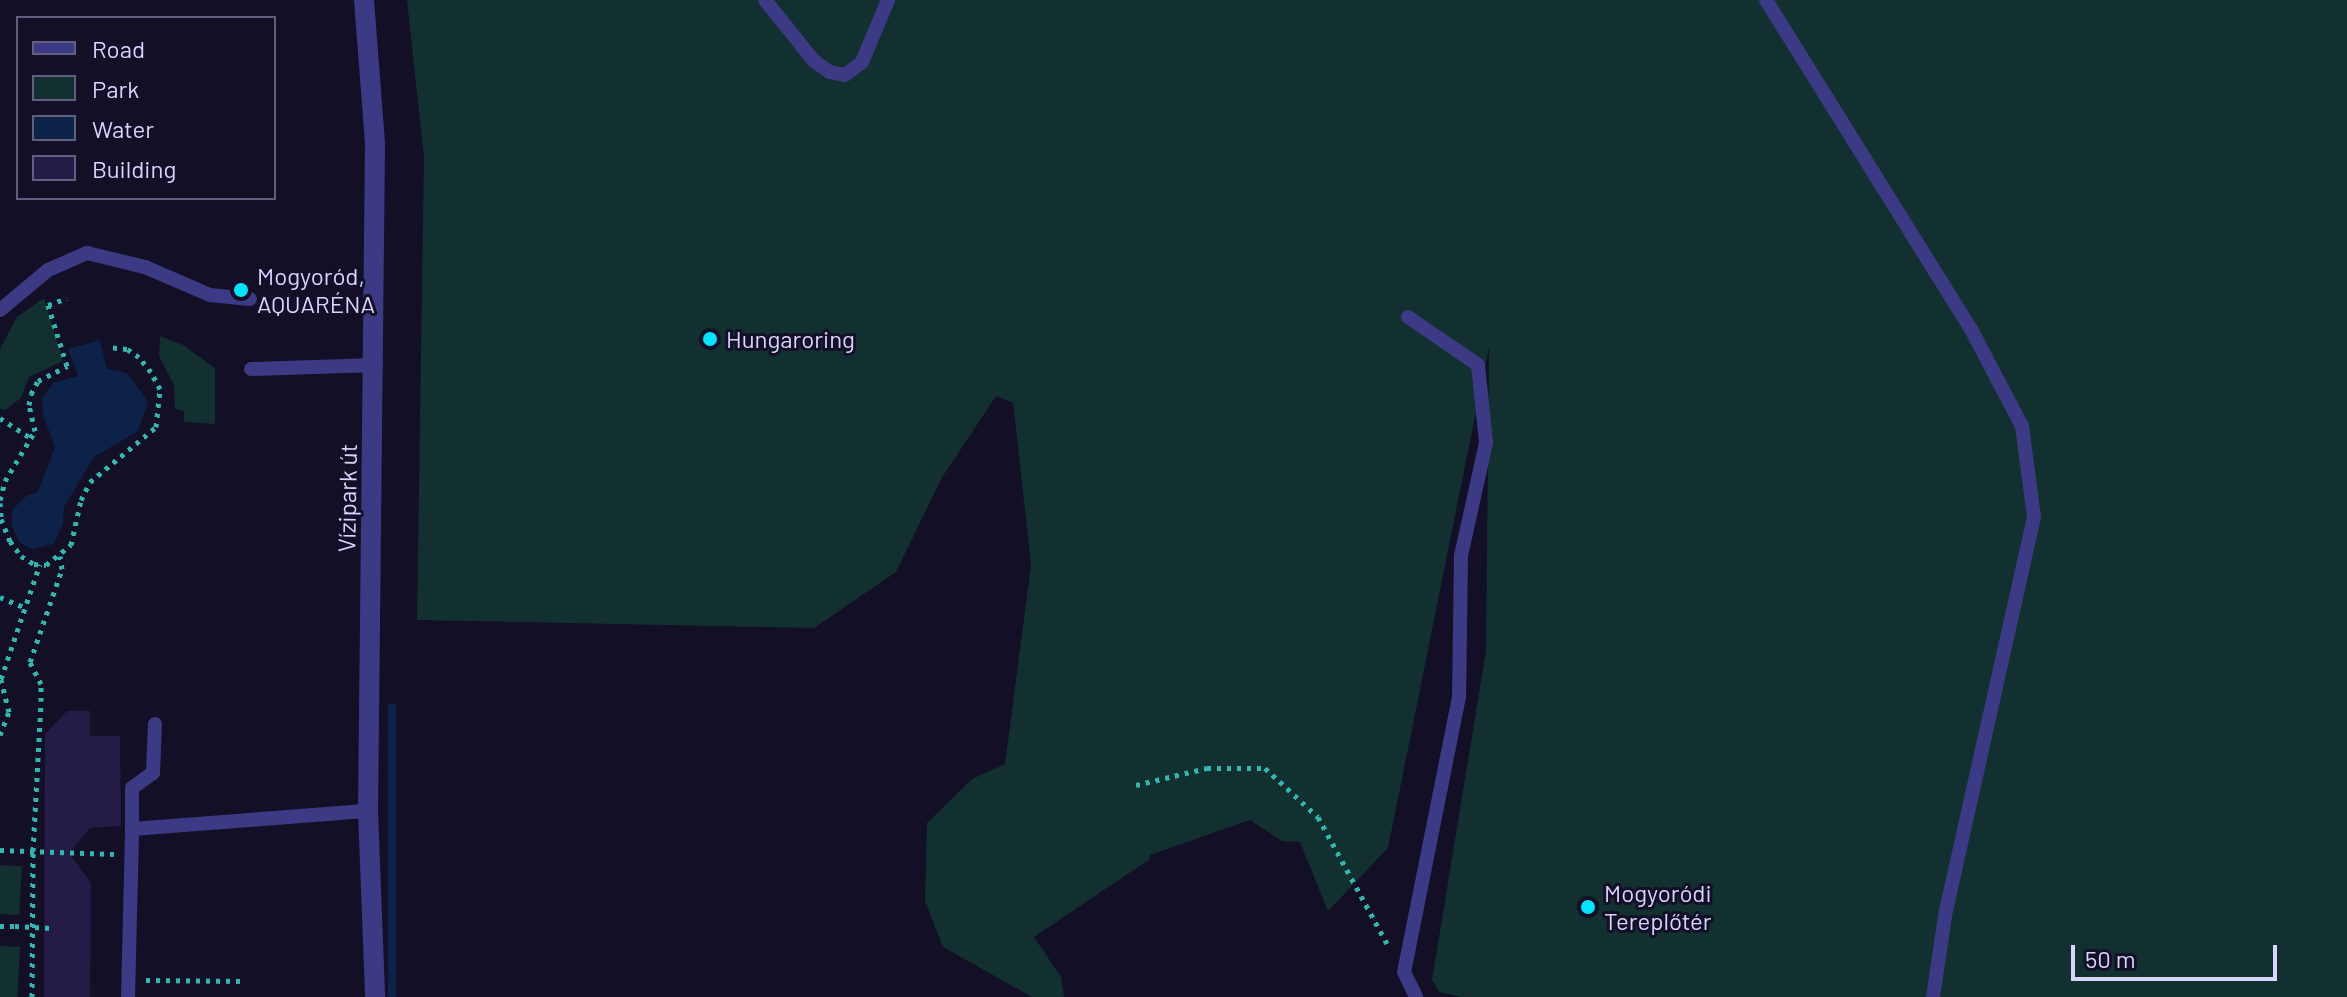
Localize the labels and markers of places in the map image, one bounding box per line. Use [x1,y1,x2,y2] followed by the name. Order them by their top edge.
[257,262,375,318] place label: Mogyoród, AQUARÉNA
[232,281,250,299] marker: Mogyoród, AQUARÉNA
[726,325,855,353] place label: Hungaroring
[701,330,719,348] marker: Hungaroring
[1604,879,1712,935] place label: Mogyoródi Tereplőtér
[1579,898,1597,916] marker: Mogyoródi Tereplőtér

